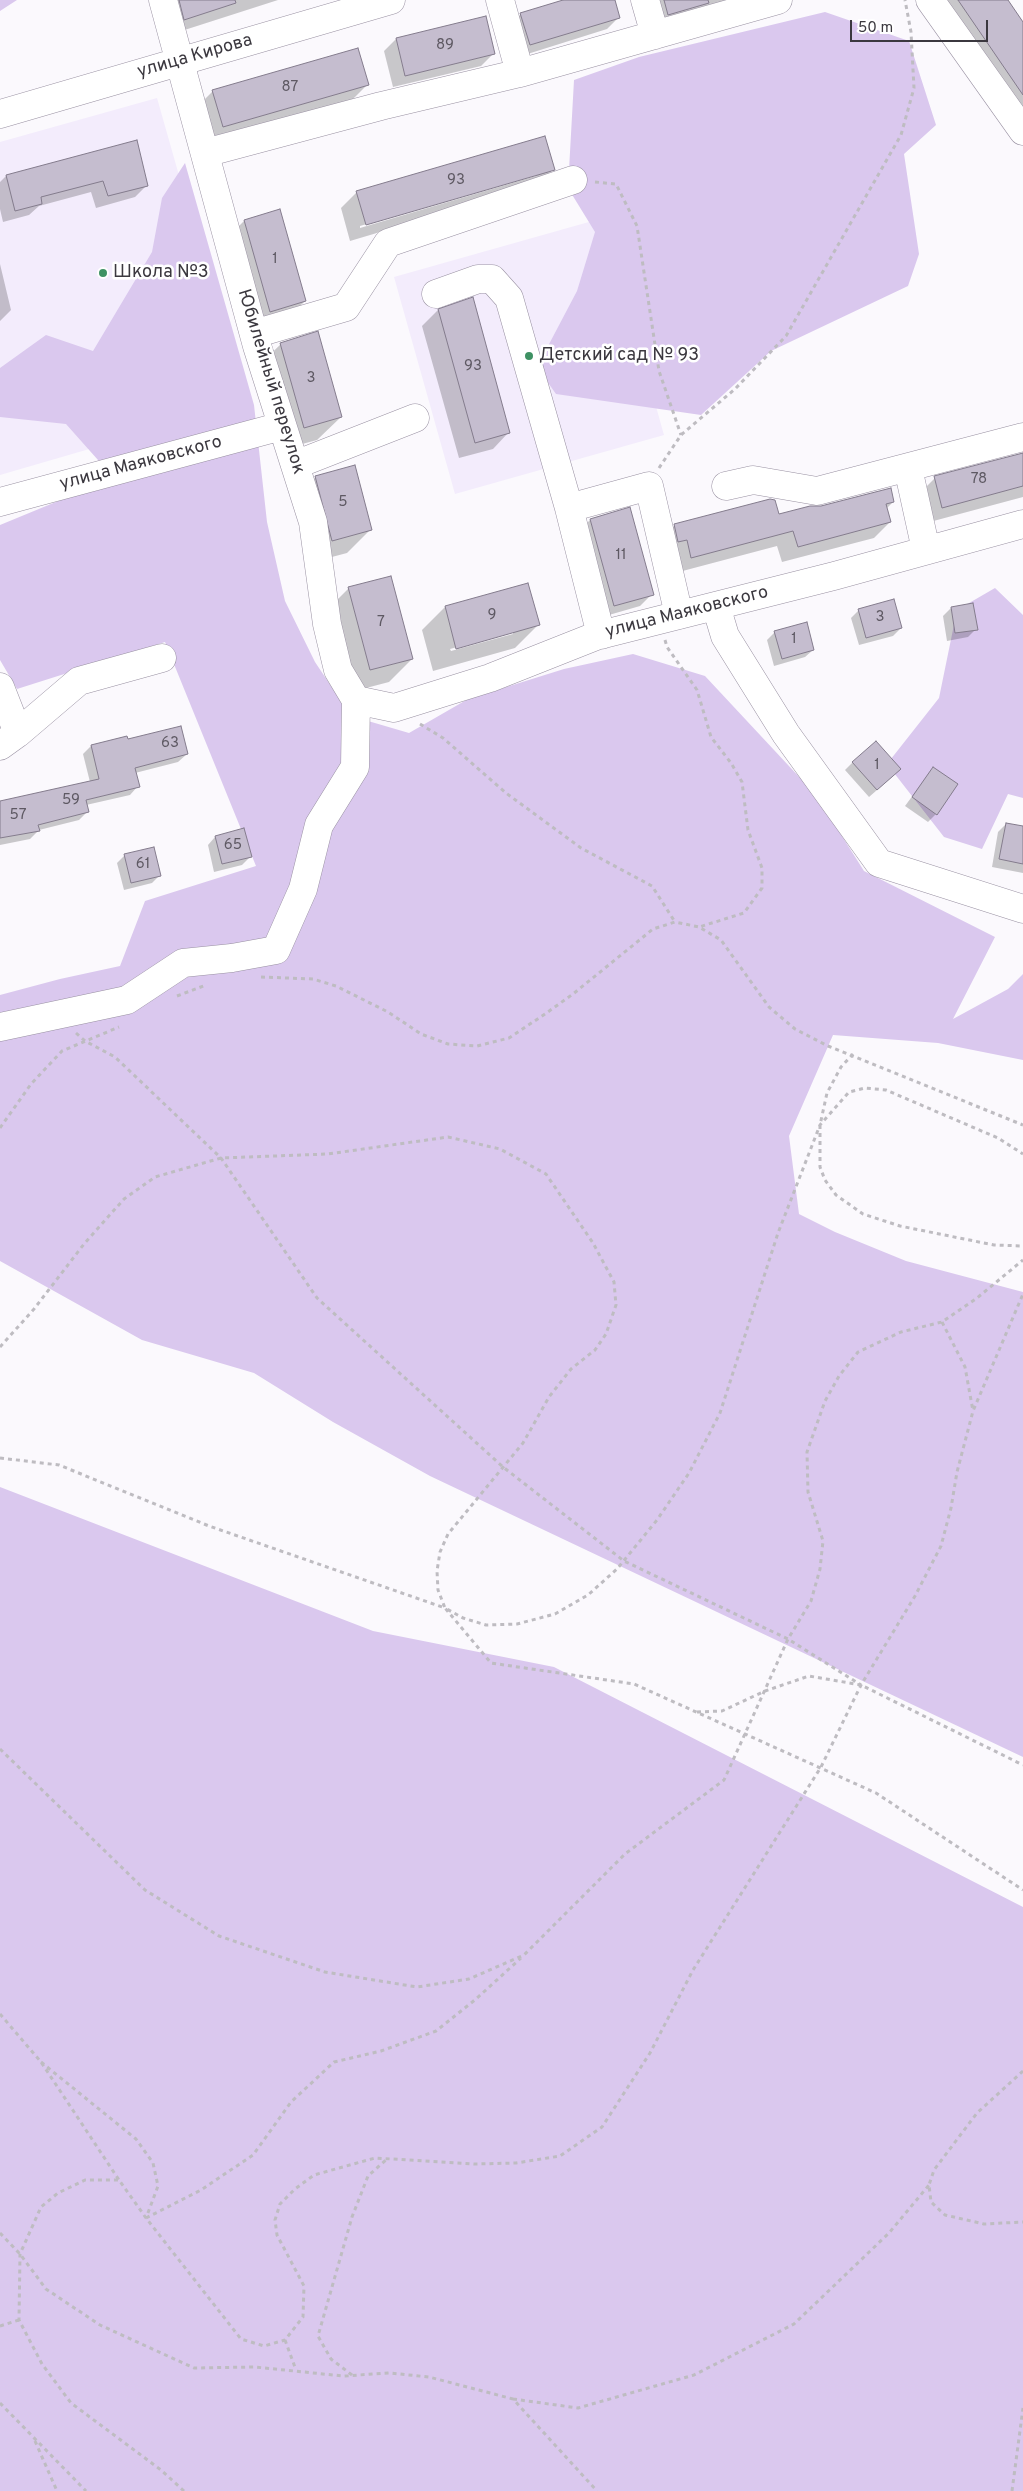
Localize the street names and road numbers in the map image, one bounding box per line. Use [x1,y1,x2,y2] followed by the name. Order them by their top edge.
[135,30,255,84] street label: улица Кирова
[232,287,308,477] street label: Юбилейный переулок
[58,432,224,496] street label: улица Маяковского
[603,582,771,644] street label: улица Маяковского

